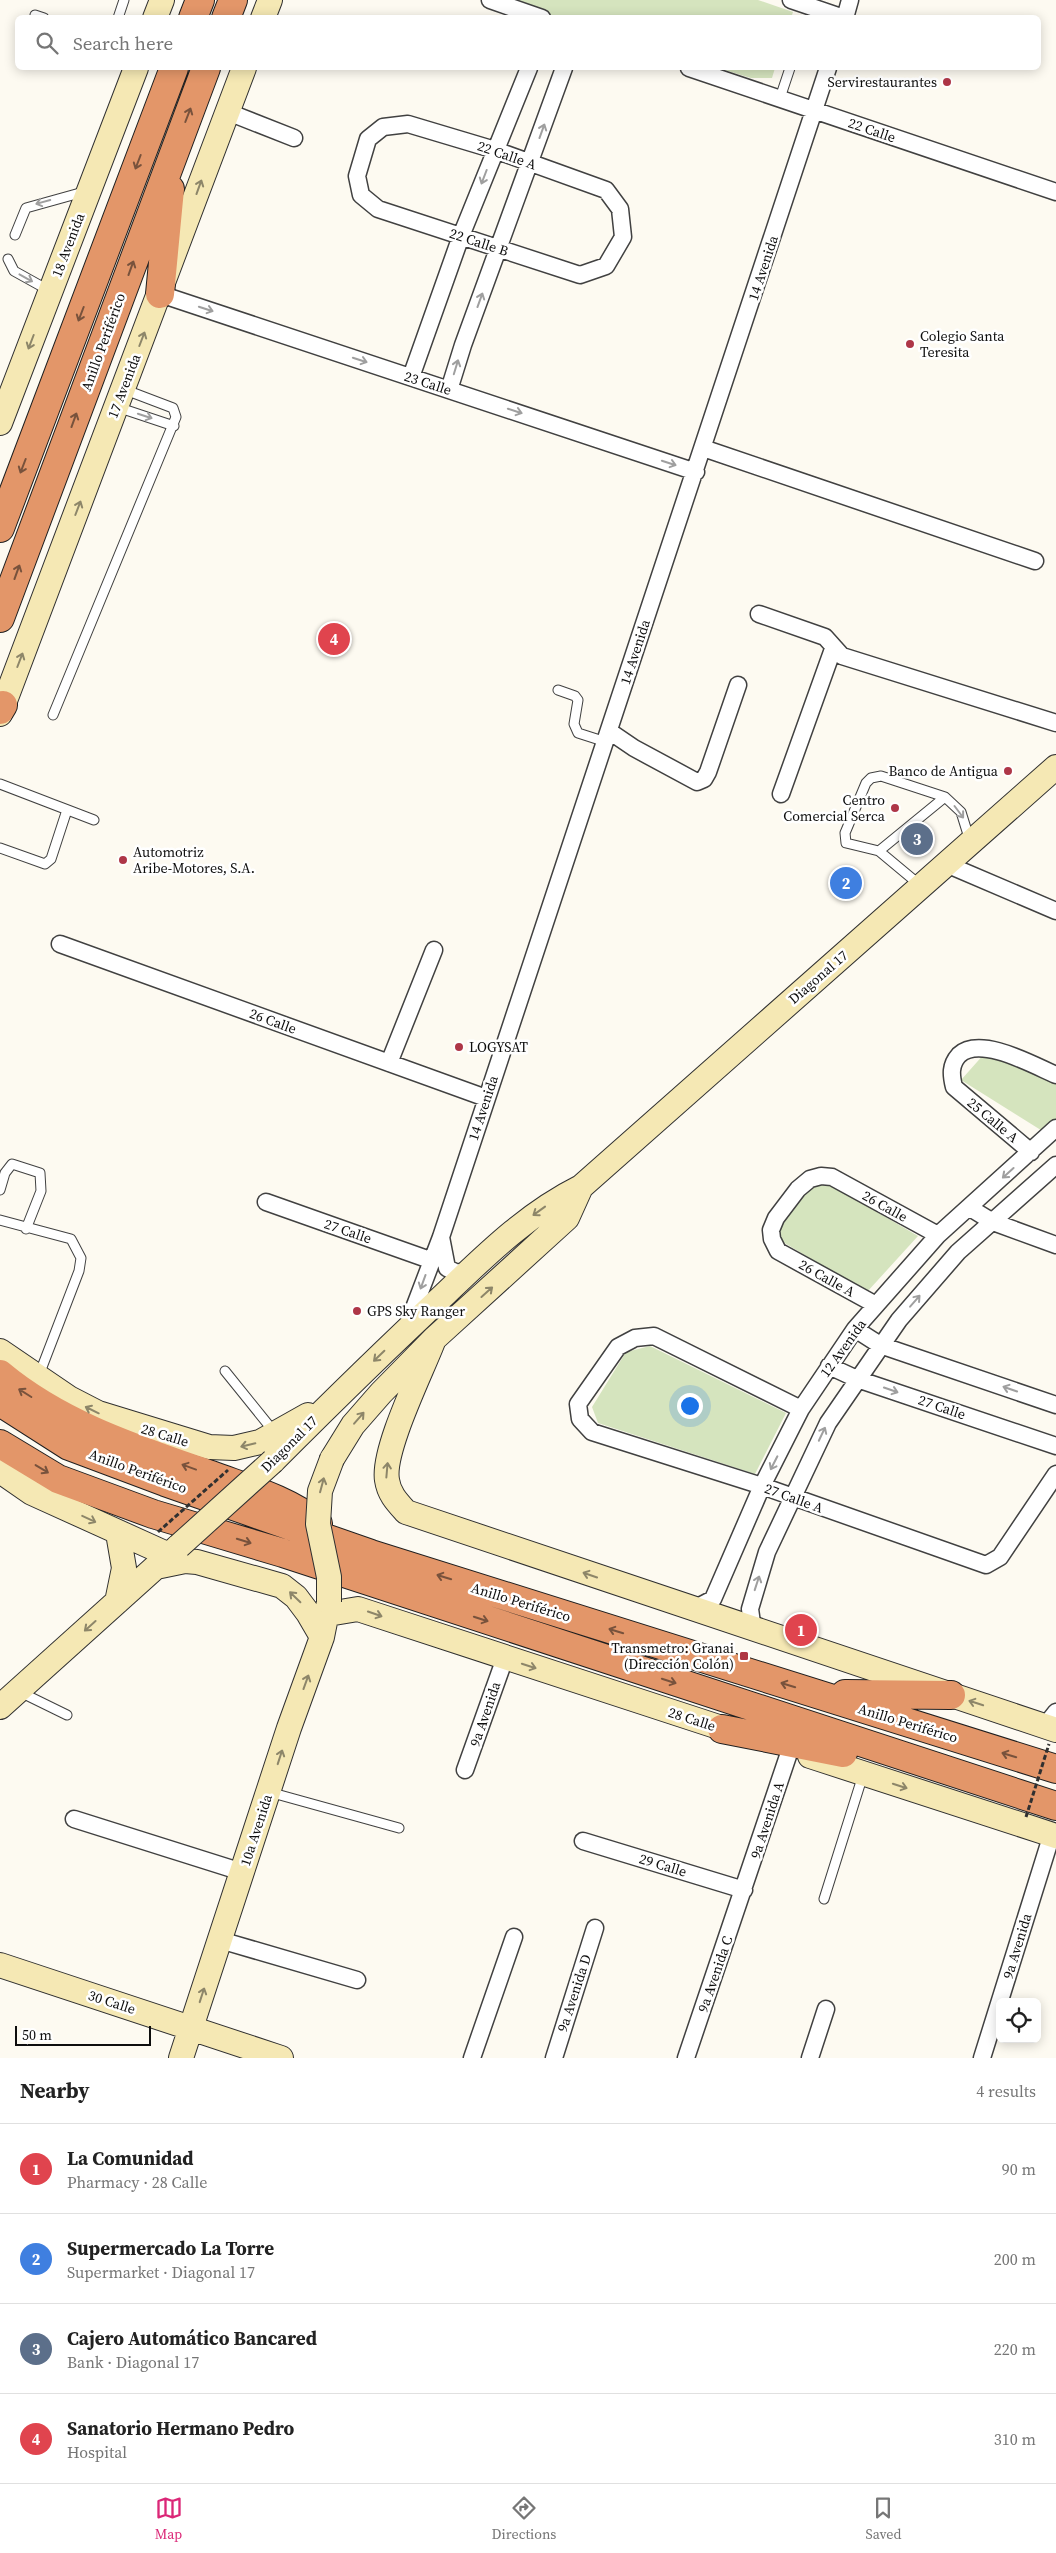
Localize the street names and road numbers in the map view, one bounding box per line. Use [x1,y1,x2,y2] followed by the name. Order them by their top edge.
[846,113,898,147] street label: 22 Calle
[475,136,540,175] street label: 22 Calle A
[47,209,90,280] street label: 18 Avenida
[447,223,511,261] street label: 22 Calle B
[743,232,783,303] street label: 14 Avenida
[76,290,130,394] street label: Anillo Periférico
[103,350,146,421] street label: 17 Avenida
[402,366,454,400] street label: 23 Calle
[615,616,655,687] street label: 14 Avenida
[784,946,852,1008] street label: Diagonal 17
[247,1003,299,1039] street label: 26 Calle
[463,1072,503,1143] street label: 14 Avenida
[963,1093,1023,1148] street label: 25 Calle A
[859,1185,911,1227] street label: 26 Calle
[322,1214,374,1248] street label: 27 Calle
[795,1254,859,1302] street label: 26 Calle A
[815,1314,871,1381] street label: 12 Avenida
[916,1390,968,1424] street label: 27 Calle
[256,1411,322,1477] street label: Diagonal 17
[139,1418,191,1452] street label: 28 Calle
[86,1444,190,1498] street label: Anillo Periférico
[762,1478,827,1518] street label: 27 Calle A
[469,1577,573,1627] street label: Anillo Periférico
[465,1678,506,1749] street label: 9a Avenida
[856,1698,960,1748] street label: Anillo Periférico
[666,1702,718,1736] street label: 28 Calle
[745,1778,789,1861] street label: 9a Avenida A
[235,1791,277,1868] street label: 10a Avenida
[637,1848,689,1882] street label: 29 Calle
[998,1910,1037,1981] street label: 9a Avenida
[693,1933,737,2015] street label: 9a Avenida C
[552,1952,596,2034] street label: 9a Avenida D
[86,1985,138,2019] street label: 30 Calle

